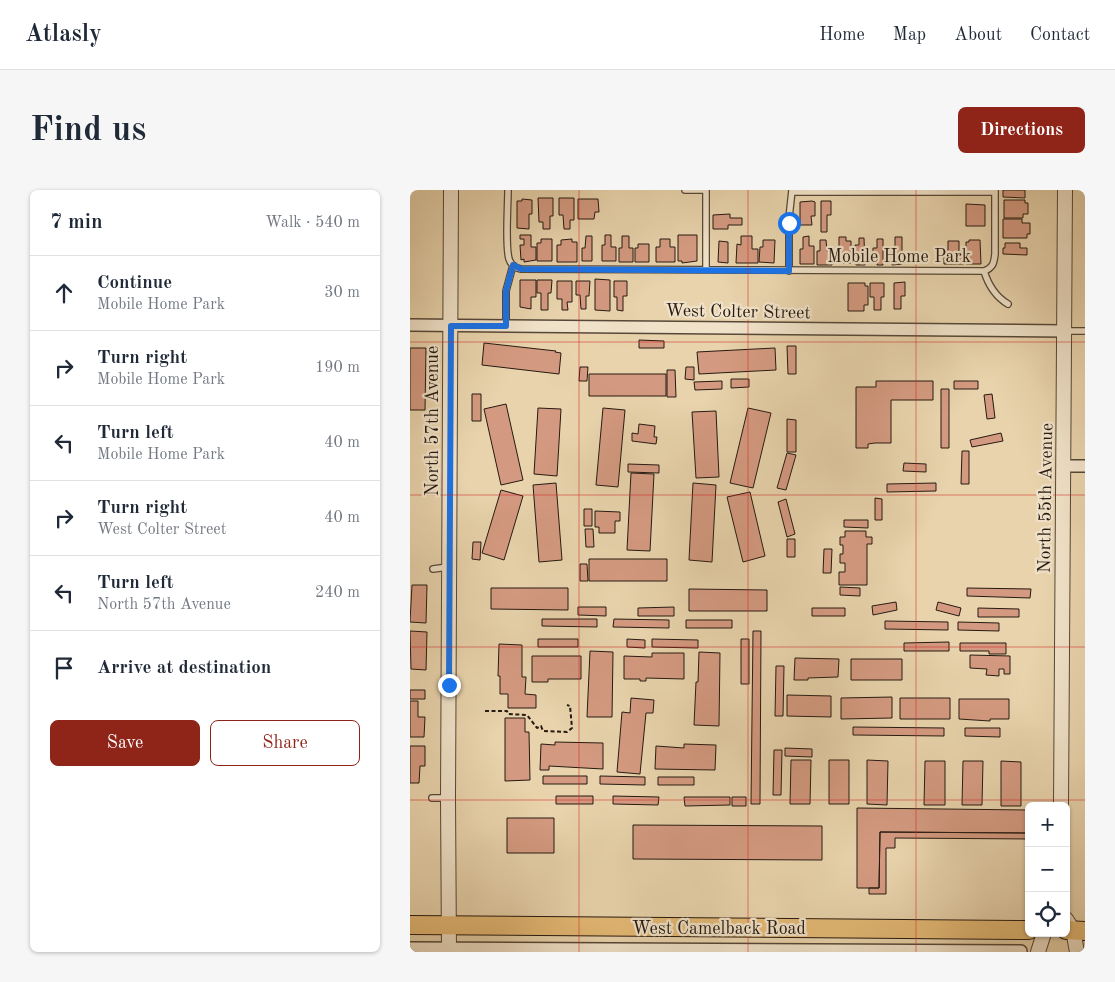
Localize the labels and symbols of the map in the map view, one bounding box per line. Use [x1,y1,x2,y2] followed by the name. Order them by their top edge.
[778,212,801,235] route start
[827,248,971,266] street label: Mobile Home Park
[665,302,811,322] street label: West Colter Street
[424,346,442,496] street label: North 57th Avenue
[1036,423,1056,573] street label: North 55th Avenue
[438,674,461,697] route end
[632,920,806,938] street label: West Camelback Road

